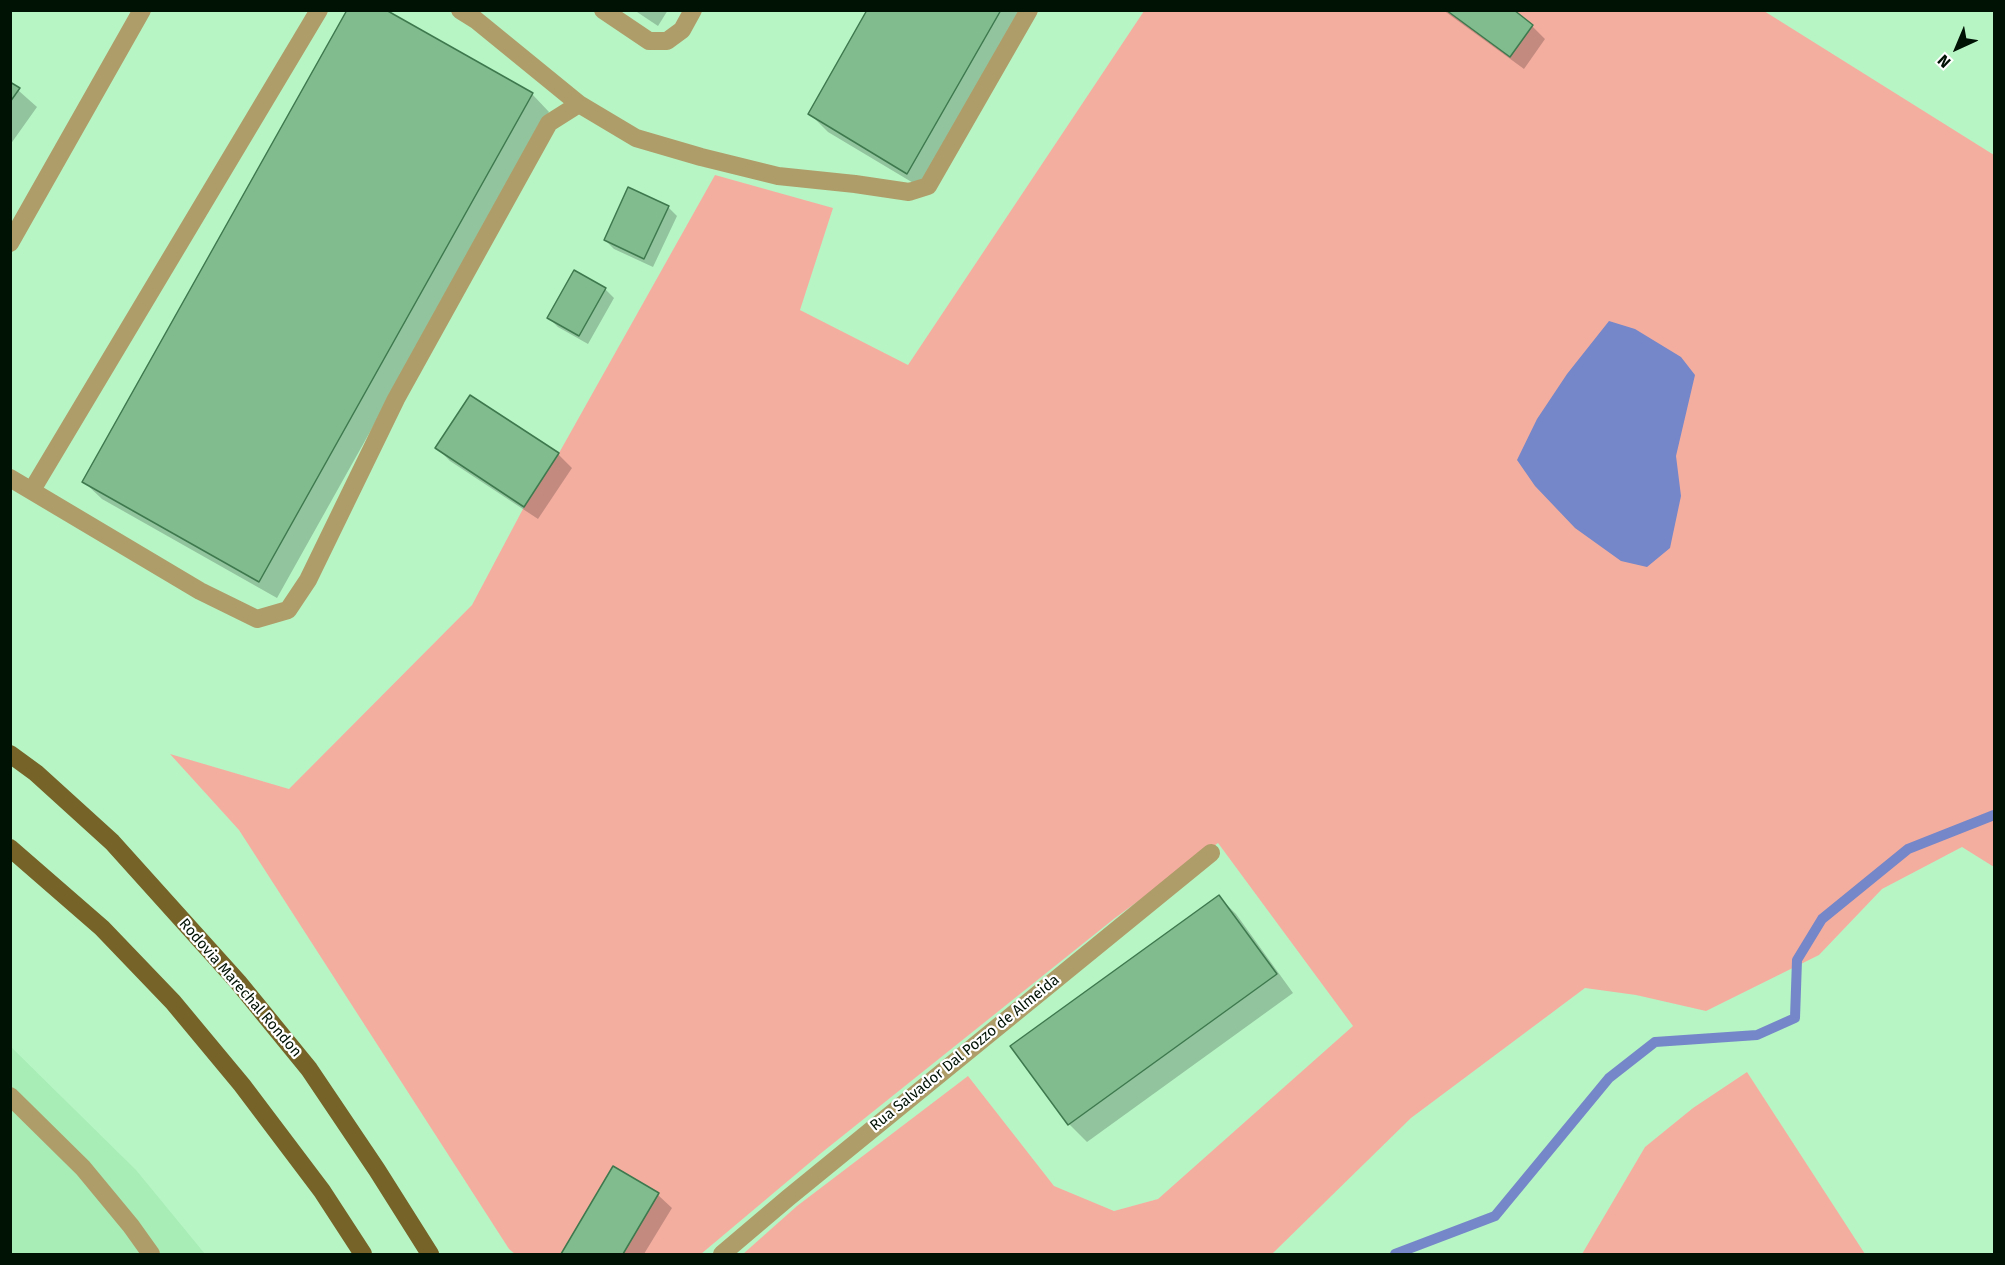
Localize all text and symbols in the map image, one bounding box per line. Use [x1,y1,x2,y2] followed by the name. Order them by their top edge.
[1927,18,1987,78] north arrow
[1934,51,1955,72] text: N
[175,915,305,1061] street label: Rodovia Marechal Rondon
[867,971,1063,1135] street label: Rua Salvador Dal Pozzo de Almeida

